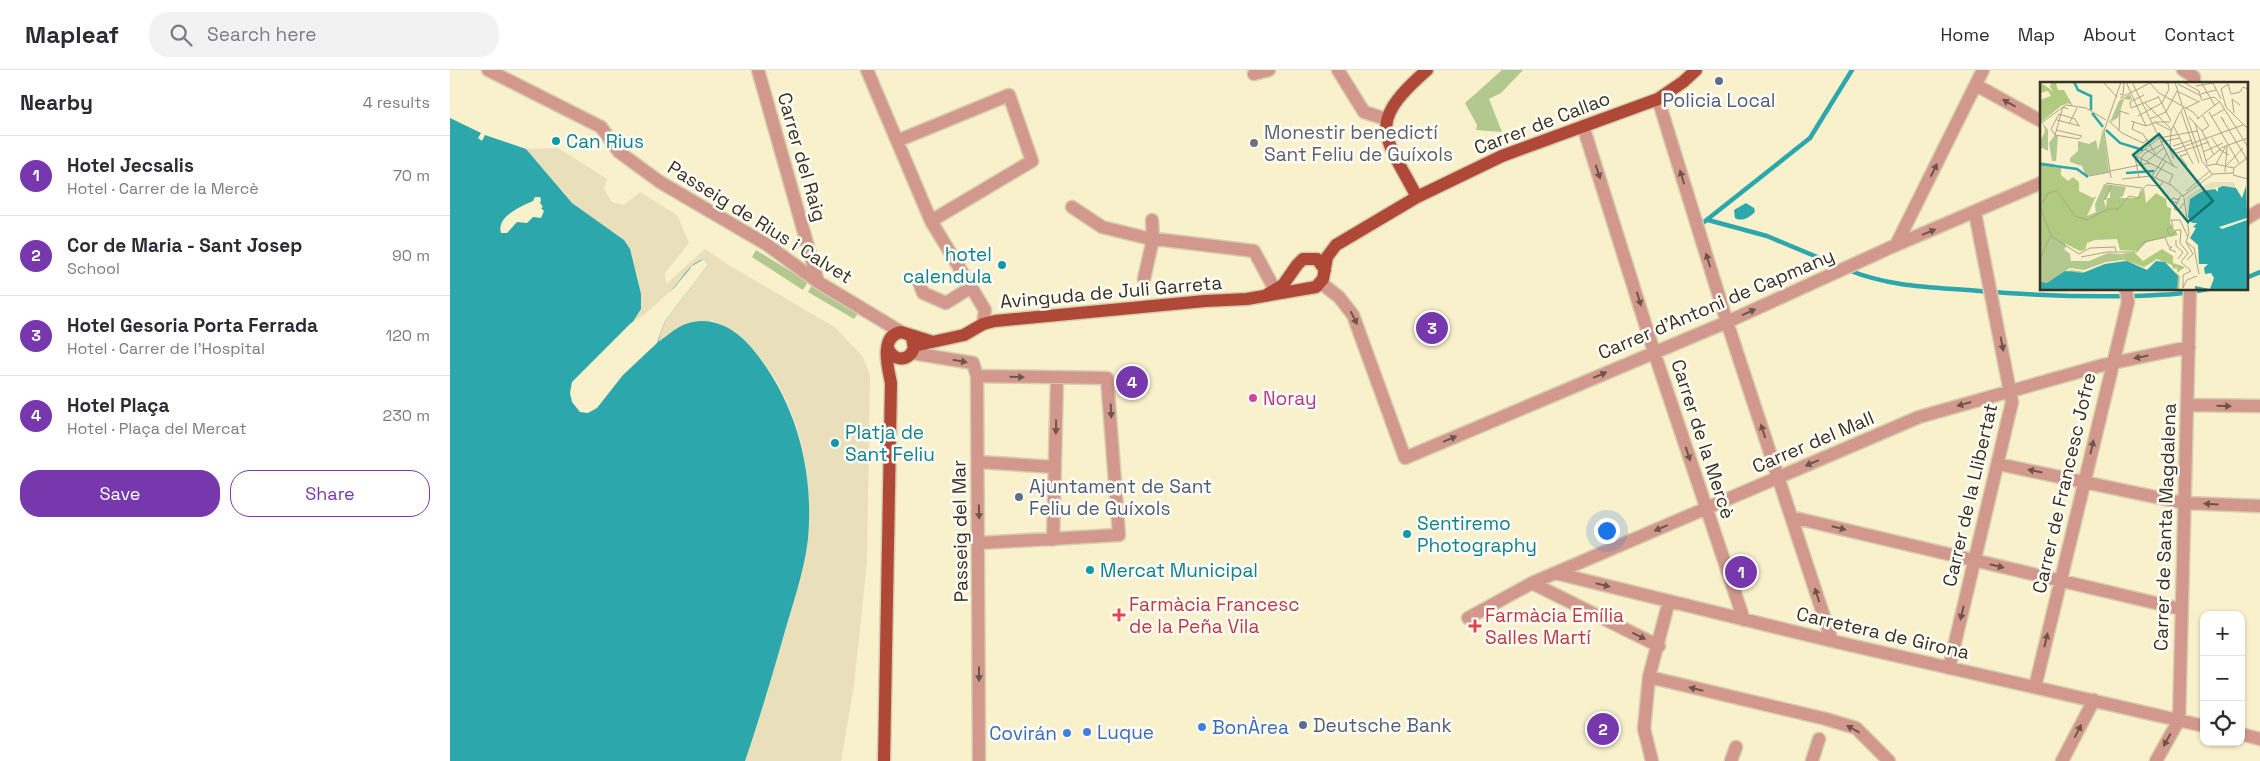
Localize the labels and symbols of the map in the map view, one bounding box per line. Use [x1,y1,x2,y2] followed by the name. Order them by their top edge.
[1713,75,1725,87] marker: Policia Local
[2040,82,2248,290] inset map
[1470,86,1614,160] street label: Carrer de Callao
[1663,88,1775,113] place label: Policia Local
[772,90,832,224] street label: Carrer del Raig
[2001,99,2016,107] one-way arrow
[1264,120,1453,167] place label: Monestir benedictí Sant Feliu de Guíxols
[566,129,644,154] place label: Can Rius
[550,135,562,147] marker: Can Rius
[1248,137,1260,149] marker: Monestir benedictí Sant Feliu de Guíxols
[663,155,857,289] street label: Passeig de Rius i Calvet
[1930,163,1938,177] one-way arrow
[1595,165,1602,180] one-way arrow
[1678,170,1686,185] one-way arrow
[1922,227,1936,235] one-way arrow
[903,242,992,289] place label: hotel calendula
[1594,243,1838,365] street label: Carrer d'Antoni de Capmany
[1703,252,1711,267] one-way arrow
[996,259,1008,271] marker: hotel calendula
[999,270,1223,314] street label: Avinguda de Juli Garreta
[1635,292,1643,307] one-way arrow
[1742,307,1756,315] one-way arrow
[1416,309,1448,347] pin: 3
[1350,311,1358,325] one-way arrow
[1998,337,2006,353] one-way arrow
[2134,353,2149,361] one-way arrow
[1665,356,1741,522] street label: Carrer de la Mercè
[953,357,969,365] one-way arrow
[1116,363,1148,401] pin: 4
[2026,370,2102,596] street label: Carrer de Francesc Jofre
[1593,371,1607,379] one-way arrow
[1009,374,1025,382] one-way arrow
[1263,386,1317,411] place label: Noray
[1247,392,1259,404] marker: Noray
[1937,401,2003,589] street label: Carrer de la Llibertat
[1956,401,1971,409] one-way arrow
[2148,402,2182,651] street label: Carrer de Santa Magdalena
[2216,402,2232,410] one-way arrow
[1107,403,1115,419] one-way arrow
[1748,405,1878,479] street label: Carrer del Mall
[1052,419,1060,435] one-way arrow
[845,420,935,467] place label: Platja de Sant Feliu
[1759,423,1767,438] one-way arrow
[1443,435,1457,443] one-way arrow
[829,437,841,449] marker: Platja de Sant Feliu
[2088,440,2096,455] one-way arrow
[1684,447,1692,462] one-way arrow
[946,459,974,603] street label: Passeig del Mar
[1805,459,1819,467] one-way arrow
[2026,467,2042,475] one-way arrow
[1029,474,1212,521] place label: Ajuntament de Sant Feliu de Guíxols
[1013,491,1025,503] marker: Ajuntament de Sant Feliu de Guíxols
[2203,500,2219,508] one-way arrow
[975,504,983,520] one-way arrow
[1417,511,1537,558] place label: Sentiremo Photography
[1594,518,1620,544] your location
[1654,524,1668,532] one-way arrow
[1831,524,1846,532] one-way arrow
[1401,528,1413,540] marker: Sentiremo Photography
[1725,553,1757,591] pin: 1
[1100,558,1258,583] place label: Mercat Municipal
[1989,562,2004,570] one-way arrow
[1084,564,1096,576] marker: Mercat Municipal
[1595,581,1610,589] one-way arrow
[1813,587,1820,602] one-way arrow
[1129,592,1300,639] place label: Farmàcia Francesc de la Peña Vila
[1794,601,1972,665] street label: Carretera de Girona
[1485,603,1624,650] place label: Farmàcia Emília Salles Martí
[1958,606,1966,621] one-way arrow
[1113,609,1125,621] marker: Farmàcia Francesc de la Peña Vila
[1469,620,1481,632] marker: Farmàcia Emília Salles Martí
[1631,632,1646,640] one-way arrow
[2042,632,2050,647] one-way arrow
[975,667,983,683] one-way arrow
[1689,684,1704,692] one-way arrow
[1587,710,1619,748] pin: 2
[1313,713,1452,738] place label: Deutsche Bank
[1212,715,1289,740] place label: BonÀrea
[1297,719,1309,731] marker: Deutsche Bank
[1097,720,1154,745] place label: Luque
[989,721,1057,746] place label: Covirán
[1196,721,1208,733] marker: BonÀrea
[2074,723,2082,738] one-way arrow
[1846,725,1861,733] one-way arrow
[1081,726,1093,738] marker: Luque
[1061,727,1073,739] marker: Covirán
[2163,733,2171,748] one-way arrow

